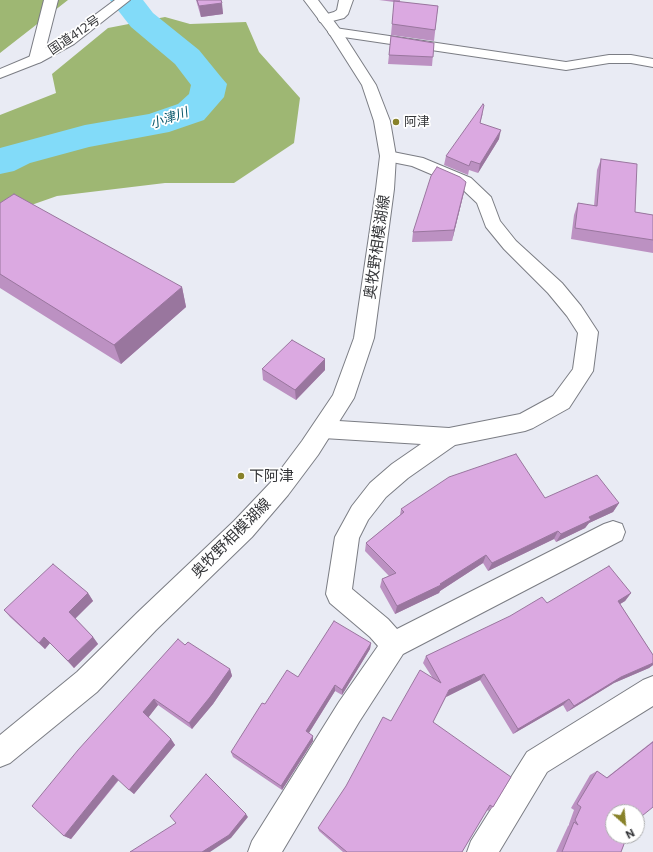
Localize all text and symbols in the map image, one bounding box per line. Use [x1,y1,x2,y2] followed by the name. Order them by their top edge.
[45,12,103,58] street label: 国道412号
[148,104,190,132] water label: 小津川
[404,114,430,130] place label: 阿津
[391,117,401,127] marker: 阿津
[361,194,393,300] street label: 奥牧野相模湖線
[249,467,294,485] place label: 下阿津
[236,471,246,481] marker: 下阿津
[188,495,274,581] street label: 奥牧野相模湖線
[605,804,645,844] north arrow
[624,827,637,842] text: N

